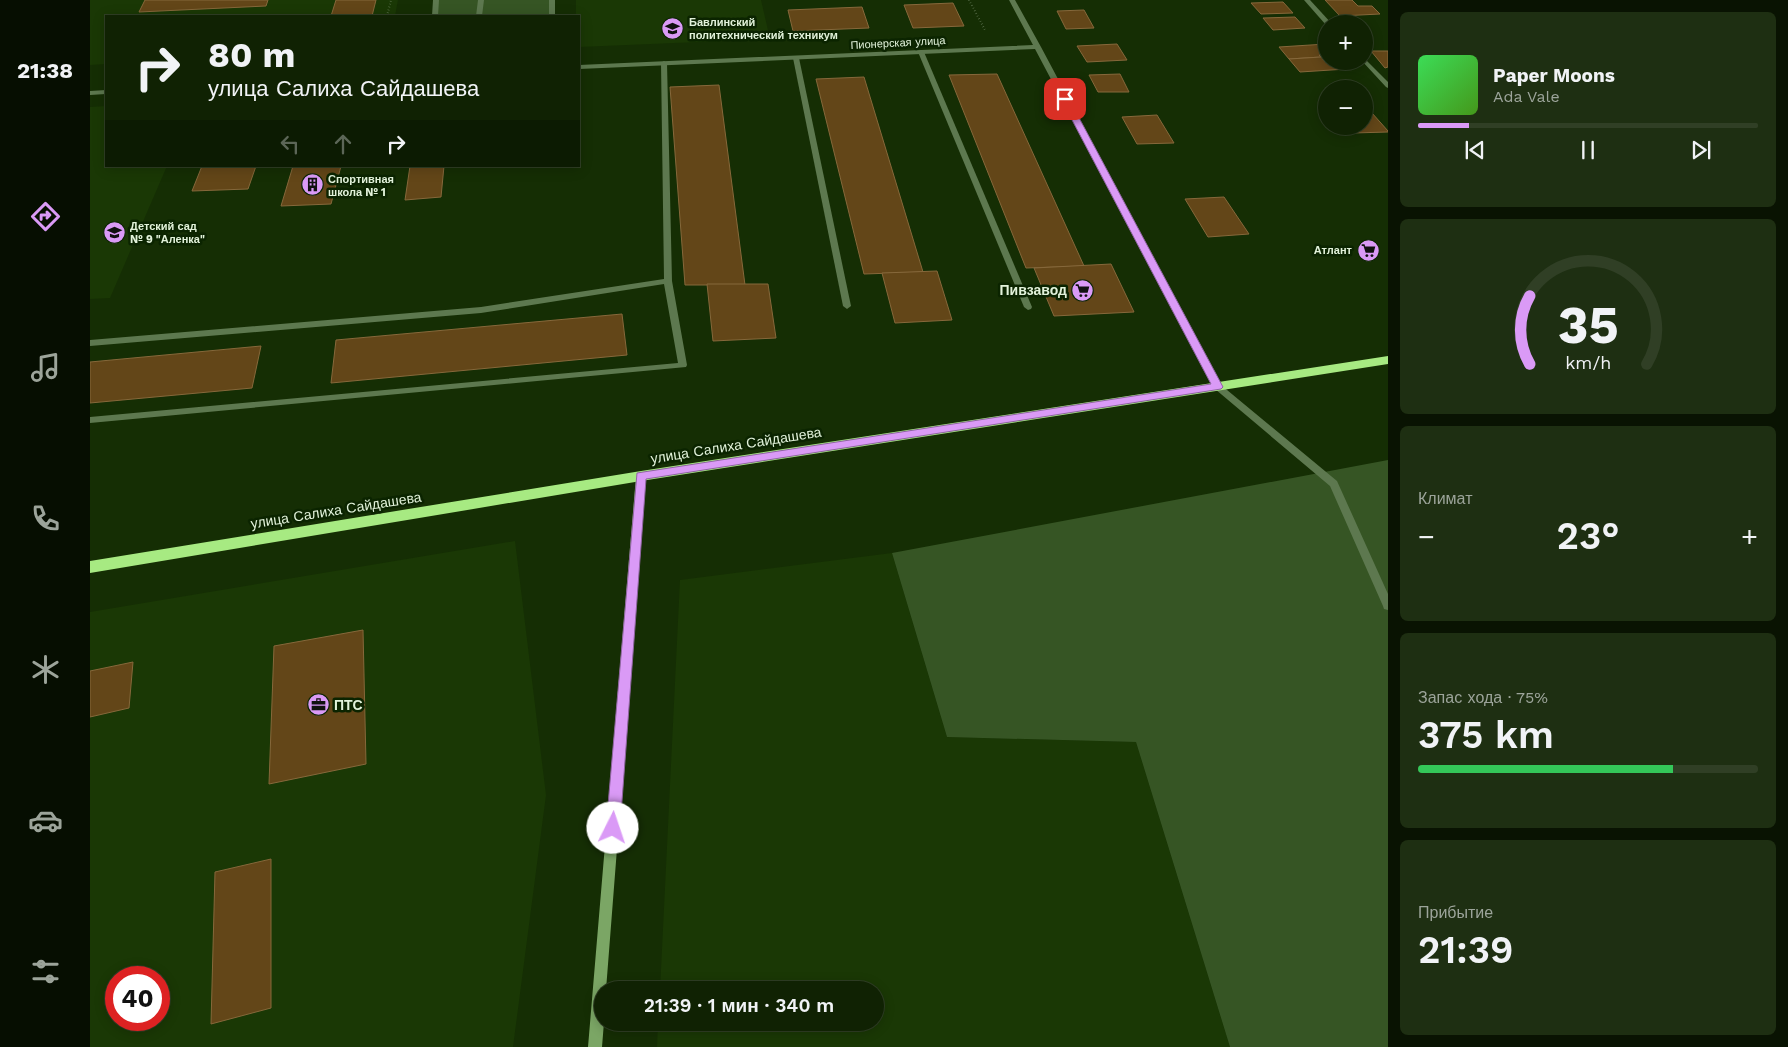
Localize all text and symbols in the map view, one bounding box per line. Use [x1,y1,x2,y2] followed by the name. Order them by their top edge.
[1318,15,1373,135] map controls
[1318,15,1373,70] button: +
[661,16,685,40] school or university icon: Бавлинский политехнический техникум
[689,16,838,42] place label: Бавлинский политехнический техникум
[208,34,295,76] text: 80 m
[850,34,947,52] street label: Пионерская улица
[125,35,190,100] icon: right
[17,58,73,83] text: 21:38
[1493,64,1615,87] text: Paper Moons
[208,76,479,101] text: улица Салиха Сайдашева
[1044,78,1086,120] pin
[1318,80,1373,135] button: −
[1051,85,1079,113] icon: arrive
[1493,87,1560,106] text: Ada Vale
[276,130,304,158] icon: left
[329,130,357,158] icon: ahead
[382,130,410,158] icon: right
[1461,136,1489,164] icon: previous
[1574,136,1602,164] icon: pause
[1687,136,1715,164] icon: next
[300,173,324,197] building icon: Спортивная школа № 1
[328,173,394,199] place label: Спортивная школа № 1
[28,199,63,234] icon: directions
[102,220,126,244] school or university icon: Детский сад № 9 "Аленка"
[130,220,205,246] place label: Детский сад № 9 "Аленка"
[1356,238,1380,262] supermarket icon: Атлант
[1314,244,1353,257] place label: Атлант
[1071,278,1095,302] supermarket icon: Пивзавод
[999,282,1067,298] place label: Пивзавод
[1557,295,1619,356] text: 35
[28,350,63,385] icon: music
[1565,352,1611,373] text: km/h
[649,424,823,466] street label: улица Салиха Сайдашева
[249,489,423,531] street label: улица Салиха Сайдашева
[1418,489,1472,508] text: Климат
[28,501,63,536] icon: phone
[1556,514,1620,558] text: 23°
[1418,520,1435,553] text: −
[1741,520,1758,553] text: +
[28,652,63,687] icon: climate
[1418,688,1548,707] text: Запас хода · 75%
[306,693,330,717] office icon: ПТС
[334,697,363,713] place label: ПТС
[1418,713,1554,757] text: 375 km
[586,801,638,853] position arrow
[28,803,63,838] icon: car
[1418,903,1493,922] text: Прибытие
[1418,928,1514,972] text: 21:39
[28,954,63,989] icon: filters
[105,966,170,1031] speed limit sign: 40
[644,994,834,1017] text: 21:39 · 1 мин · 340 m

